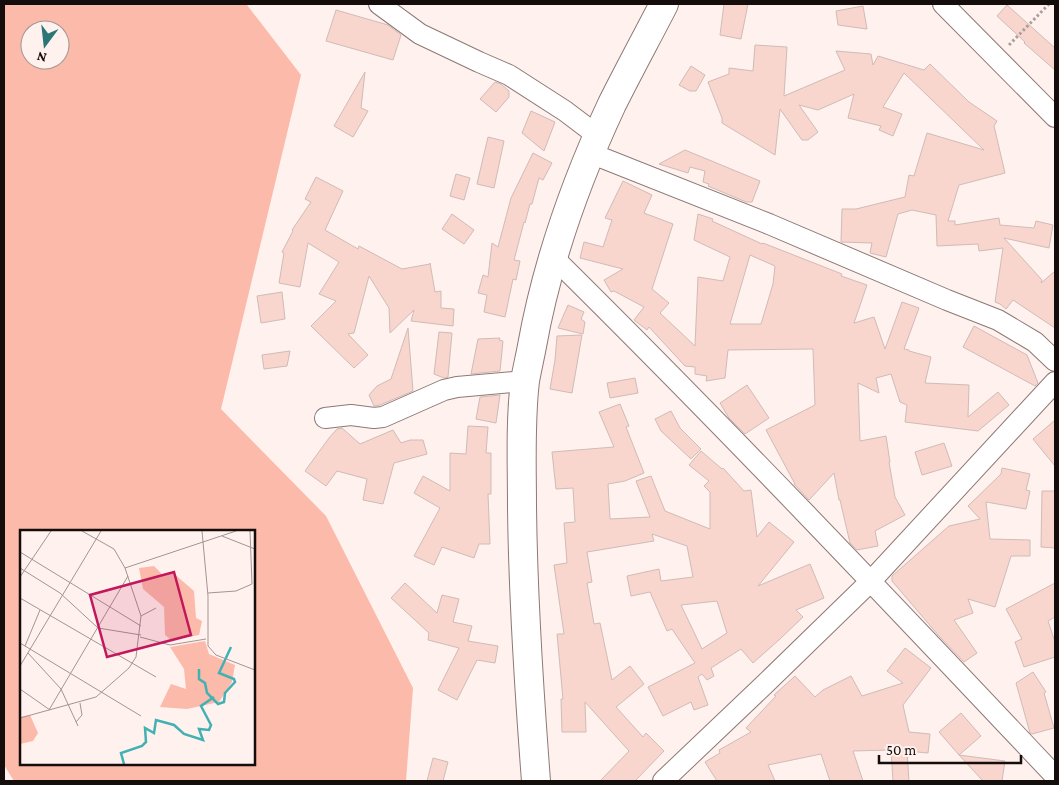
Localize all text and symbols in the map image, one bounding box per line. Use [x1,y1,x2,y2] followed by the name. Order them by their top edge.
[20,20,70,70] north arrow
[35,48,48,67] text: N
[20,530,255,765] inset map
[879,732,1022,764] scale bar
[886,742,916,758] text: 50 m

